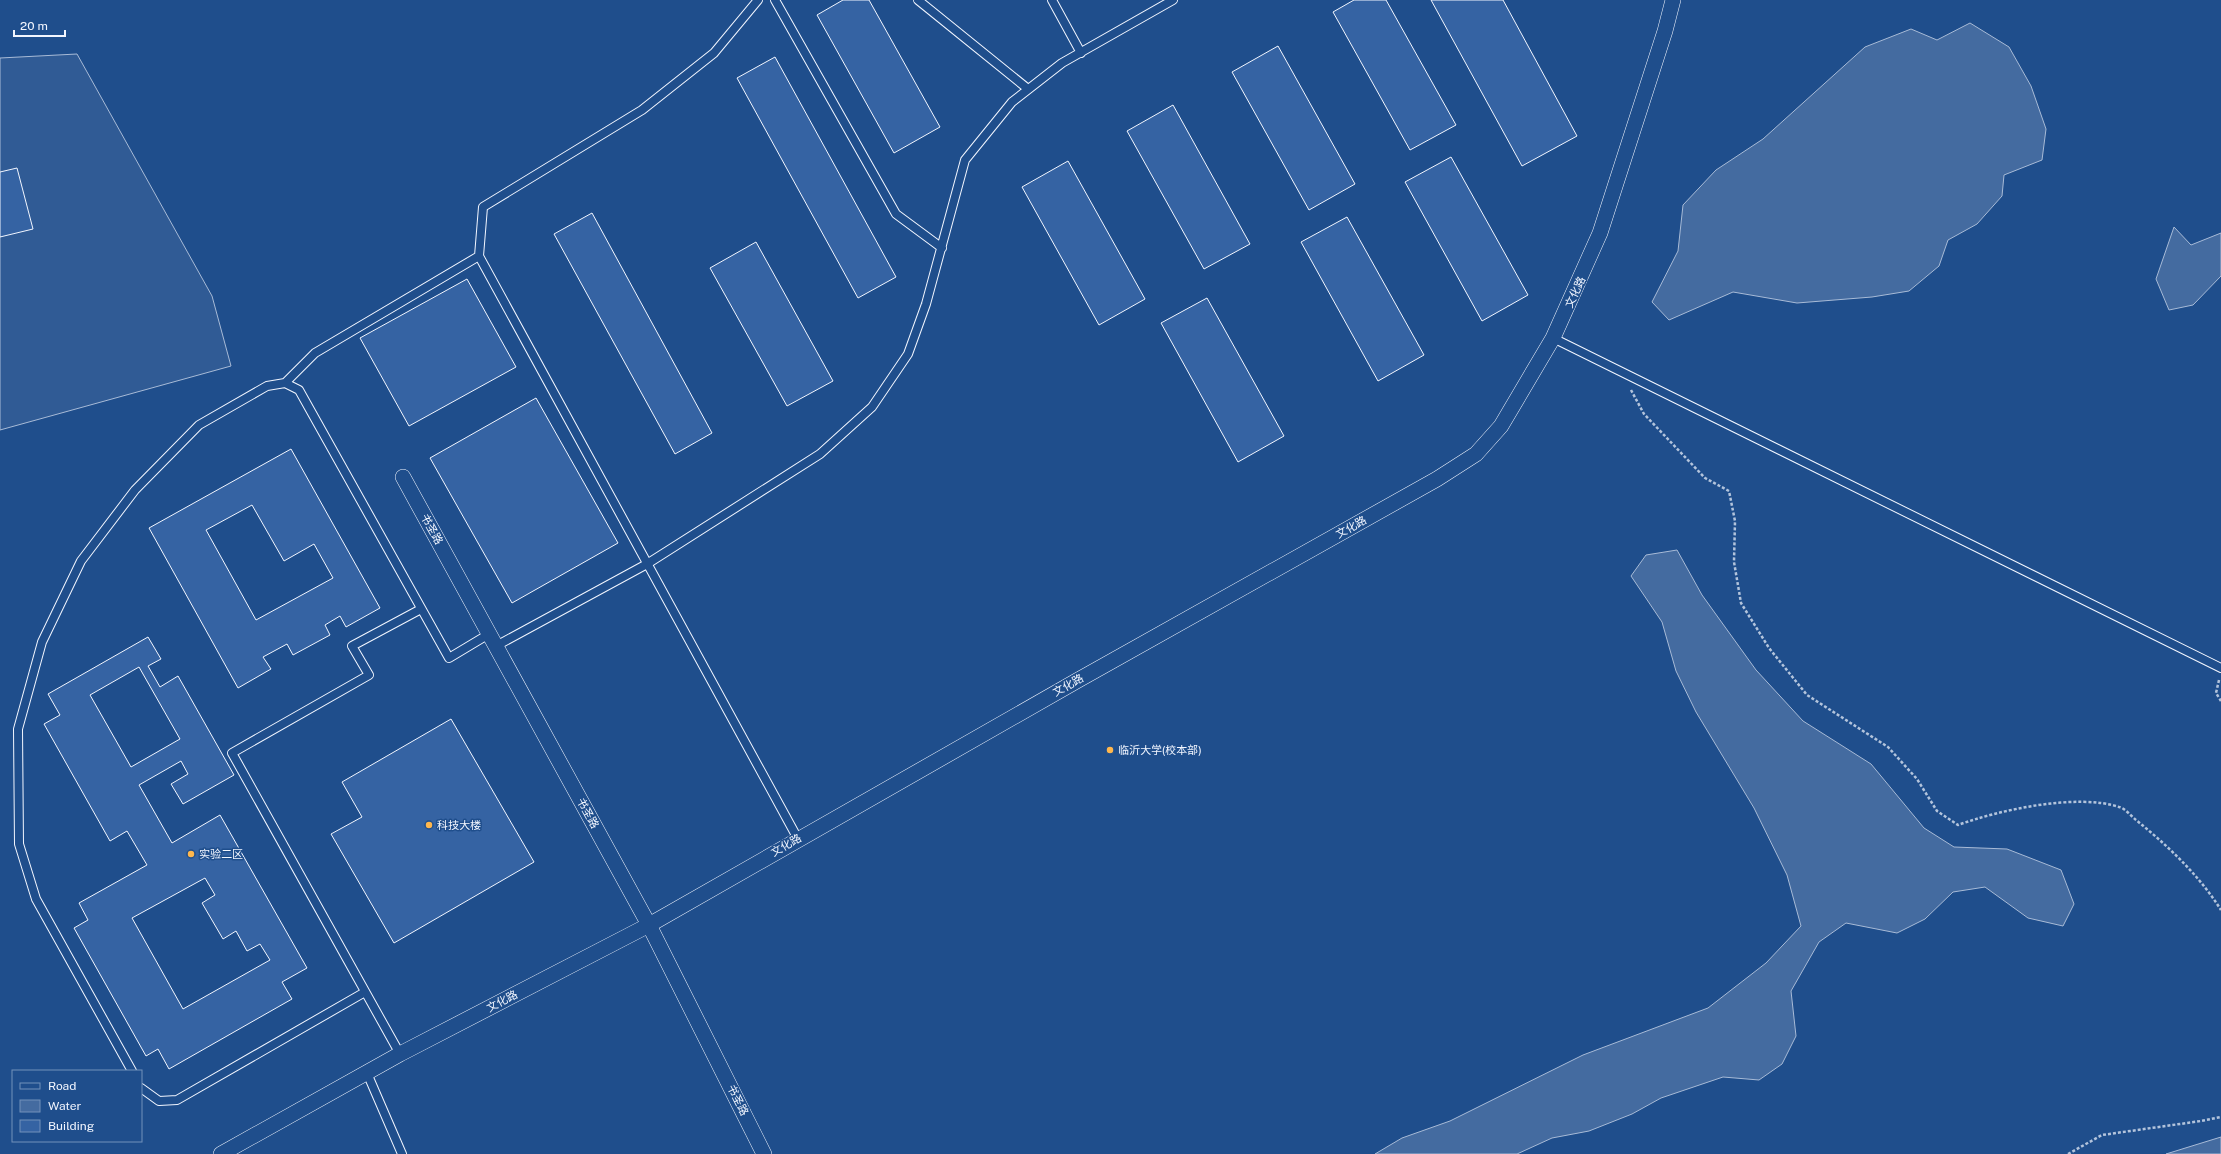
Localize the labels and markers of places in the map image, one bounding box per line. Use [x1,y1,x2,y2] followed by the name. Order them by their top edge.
[1118,744,1202,756] place label: 临沂大学(校本部)
[1105,745,1115,755] marker: 临沂大学(校本部)
[437,819,481,831] place label: 科技大楼
[424,820,434,830] marker: 科技大楼
[199,848,243,860] place label: 实验二区
[186,849,196,859] marker: 实验二区

